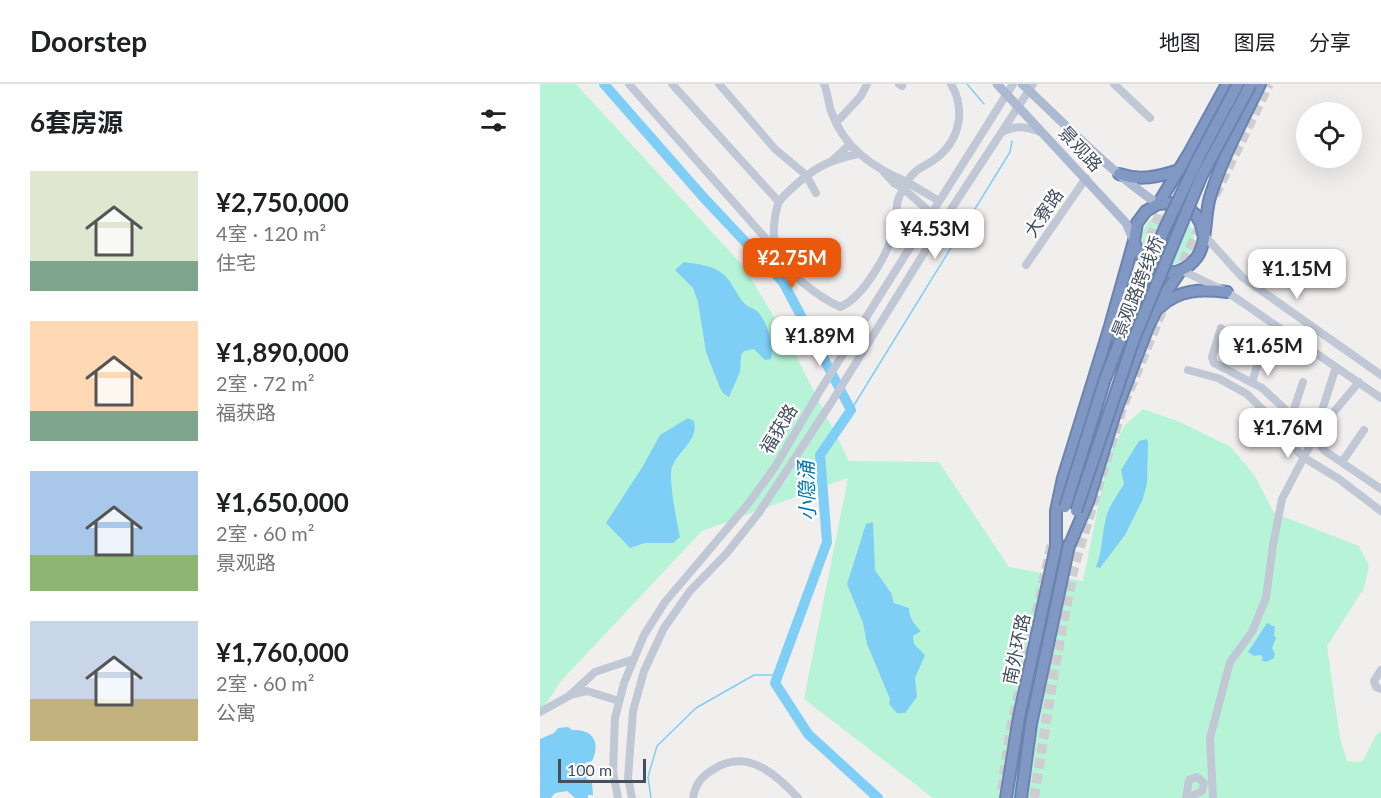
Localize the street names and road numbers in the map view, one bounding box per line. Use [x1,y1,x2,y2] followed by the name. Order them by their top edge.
[1054,121,1107,176] street label: 景观路
[1019,184,1067,241] street label: 大寮路
[1107,232,1168,341] street label: 景观路跨线桥
[755,400,801,457] street label: 福获路
[998,611,1034,686] street label: 南外环路

